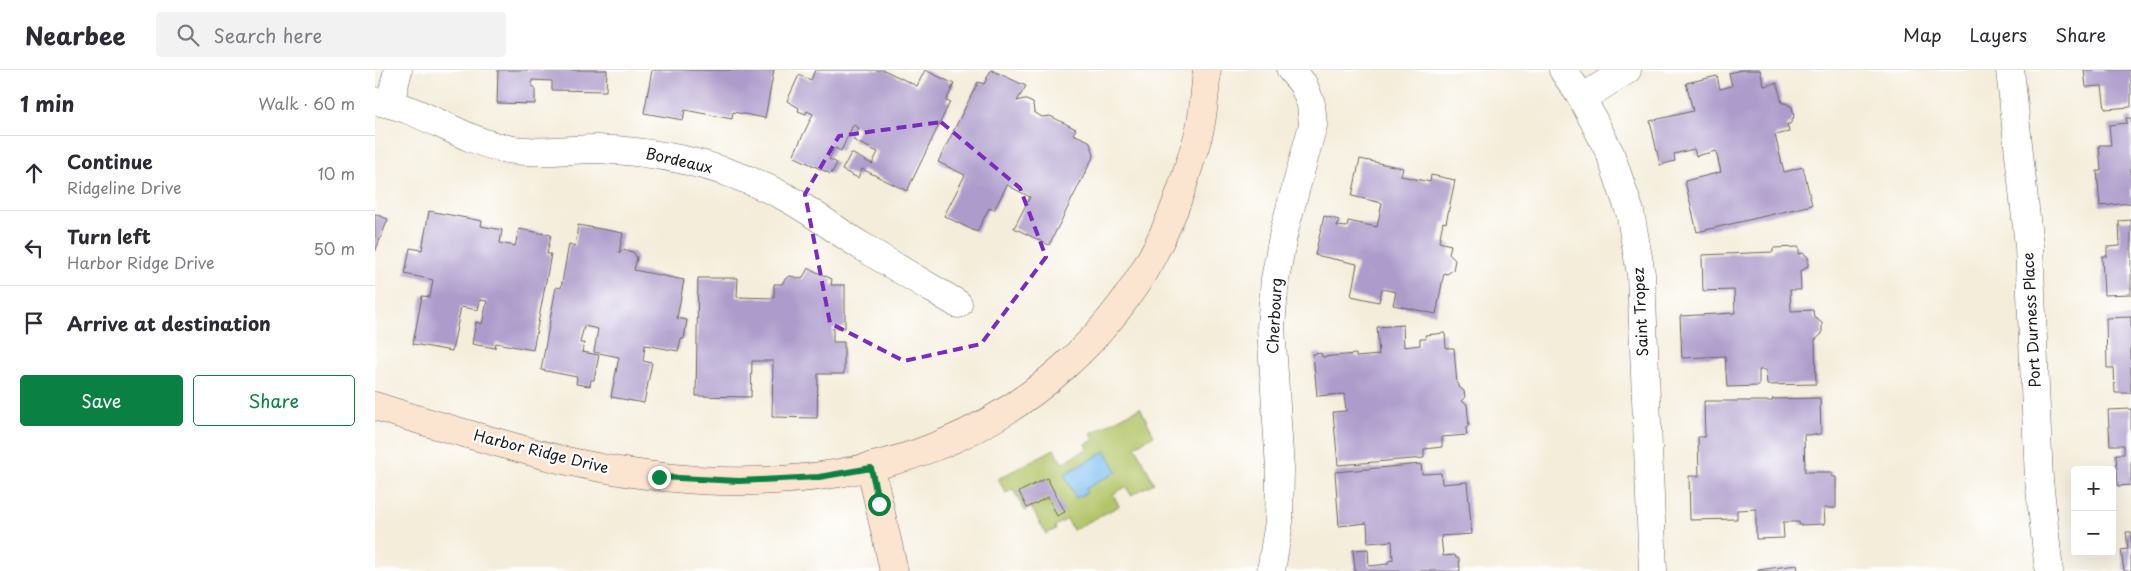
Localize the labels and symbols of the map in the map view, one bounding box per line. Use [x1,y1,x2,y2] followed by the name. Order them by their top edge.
[644,141,715,178] street label: Bordeaux
[2015,252,2046,388] street label: Port Durness Place
[1626,267,1653,357] street label: Saint Tropez
[1260,277,1287,355] street label: Cherbourg
[471,423,611,478] street label: Harbor Ridge Drive
[648,466,671,489] route end
[868,493,891,516] route start

